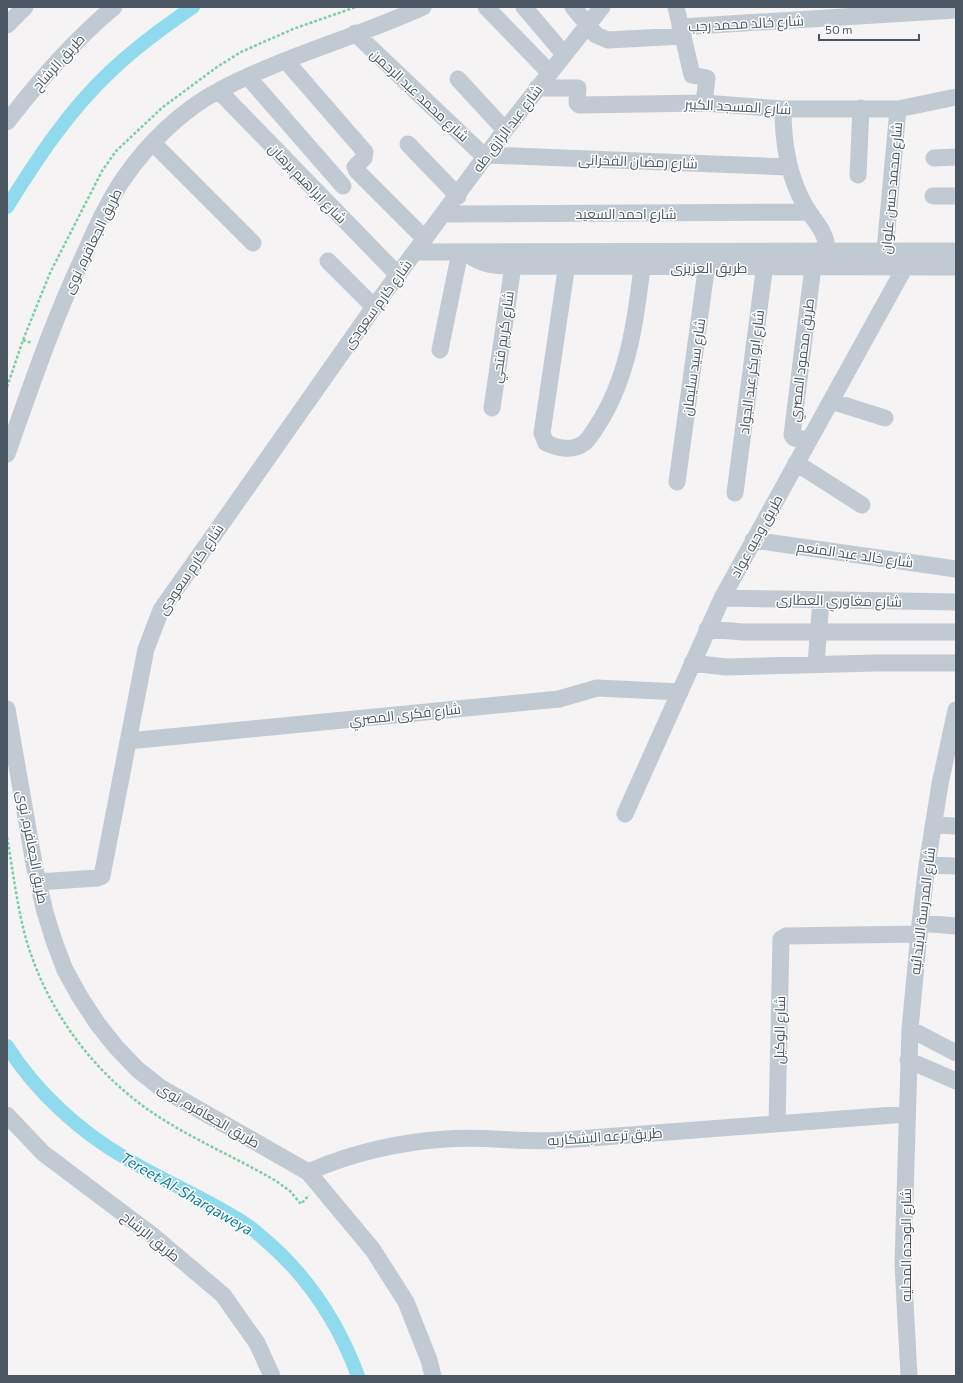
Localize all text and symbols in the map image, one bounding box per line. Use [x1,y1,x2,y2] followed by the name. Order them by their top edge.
[688,11,804,36] street label: شارع خالد محمد رجب
[819,16,919,42] scale bar
[825,22,853,36] text: 50 m
[28,30,89,94] street label: طريق الرشاح
[367,45,473,146] street label: شارع محمد عبد الرحمن
[469,81,546,176] street label: شارع عبد الرازق طه
[683,95,792,118] street label: شارع المسجد الكبير
[877,121,906,255] street label: شارع محمد حسن علوان
[264,139,351,228] street label: شارع ابراهيم برهان
[578,150,698,173] street label: شارع رمضان الفخرانى
[59,186,126,297] street label: طريق الجعافره, نوى
[575,205,677,223] street label: شارع احمد السعيد
[339,256,417,353] street label: شارع كارم سعودى
[671,259,748,277] street label: طريق العزيزى
[487,290,521,385] street label: شارع كريم فتحي
[785,297,821,423] street label: طريق محمود المصري
[735,309,768,435] street label: شارع ابو بكر عبد الجواد
[678,317,709,417] street label: شارع سيد سليمان
[726,492,787,581] street label: طريق وجيه عواد
[153,520,228,619] street label: شارع كارم سعودى
[795,537,914,573] street label: شارع خالد عبد المنعم
[776,590,902,614] street label: شارع مغاوري العطارى
[348,700,462,732] street label: شارع فكرى المصري
[13,789,52,905] street label: طريق الجعافره, نوى
[906,846,939,976] street label: شارع المدرسة الابتدائيه
[770,996,789,1064] street label: شارع الوكيل
[154,1079,263,1152] street label: طريق الجعافره, نوى
[547,1123,663,1150] street label: طريق ترعه البشكاريه
[118,1148,256,1238] water label: Tereet Al-Sharqaweya
[897,1188,915,1302] street label: شارع الوحده المحليه
[118,1207,184,1266] street label: طريق الرشاح

